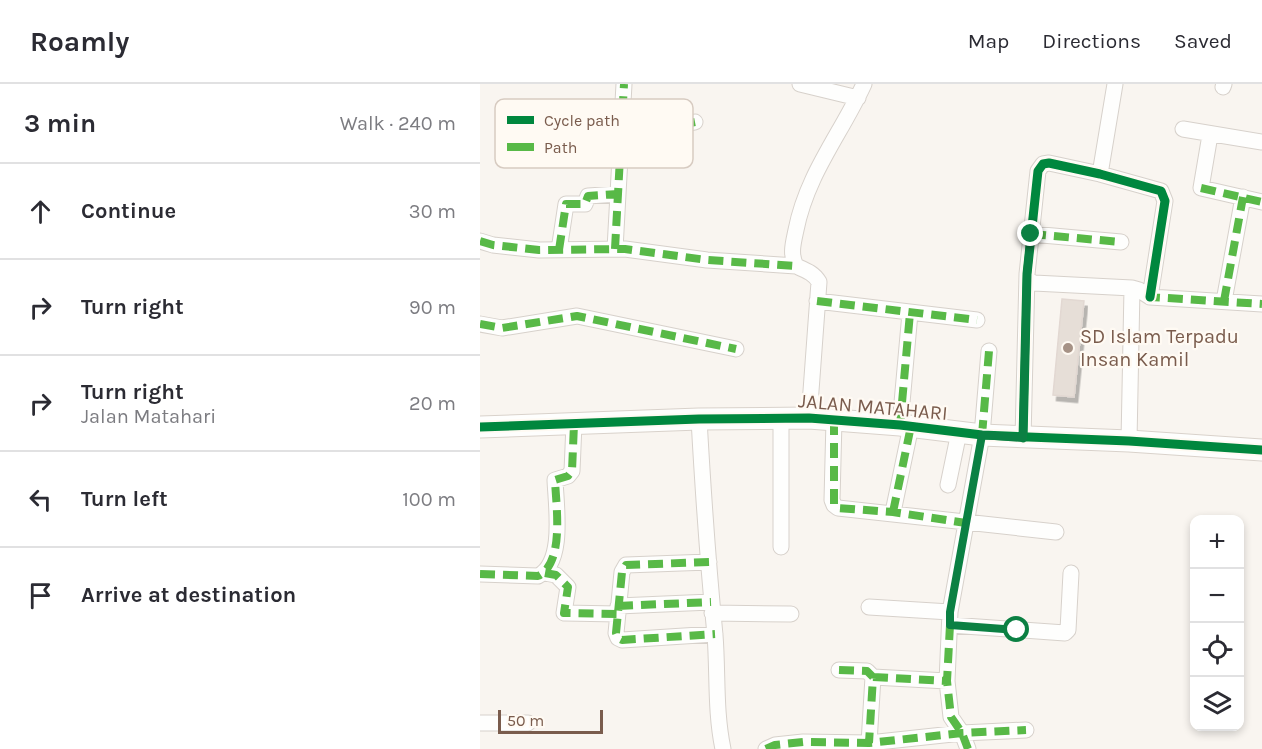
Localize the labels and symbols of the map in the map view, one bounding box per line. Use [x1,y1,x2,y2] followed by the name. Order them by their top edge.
[495,99,693,168] legend
[544,111,620,130] text: Cycle path
[544,138,577,157] text: Path
[1017,220,1043,246] route end
[1080,325,1239,371] place label: SD Islam Terpadu Insan Kamil
[1061,341,1075,355] marker: SD Islam Terpadu Insan Kamil
[797,389,949,425] street label: JALAN MATAHARI
[1003,616,1029,642] route start
[498,707,603,734] scale bar

